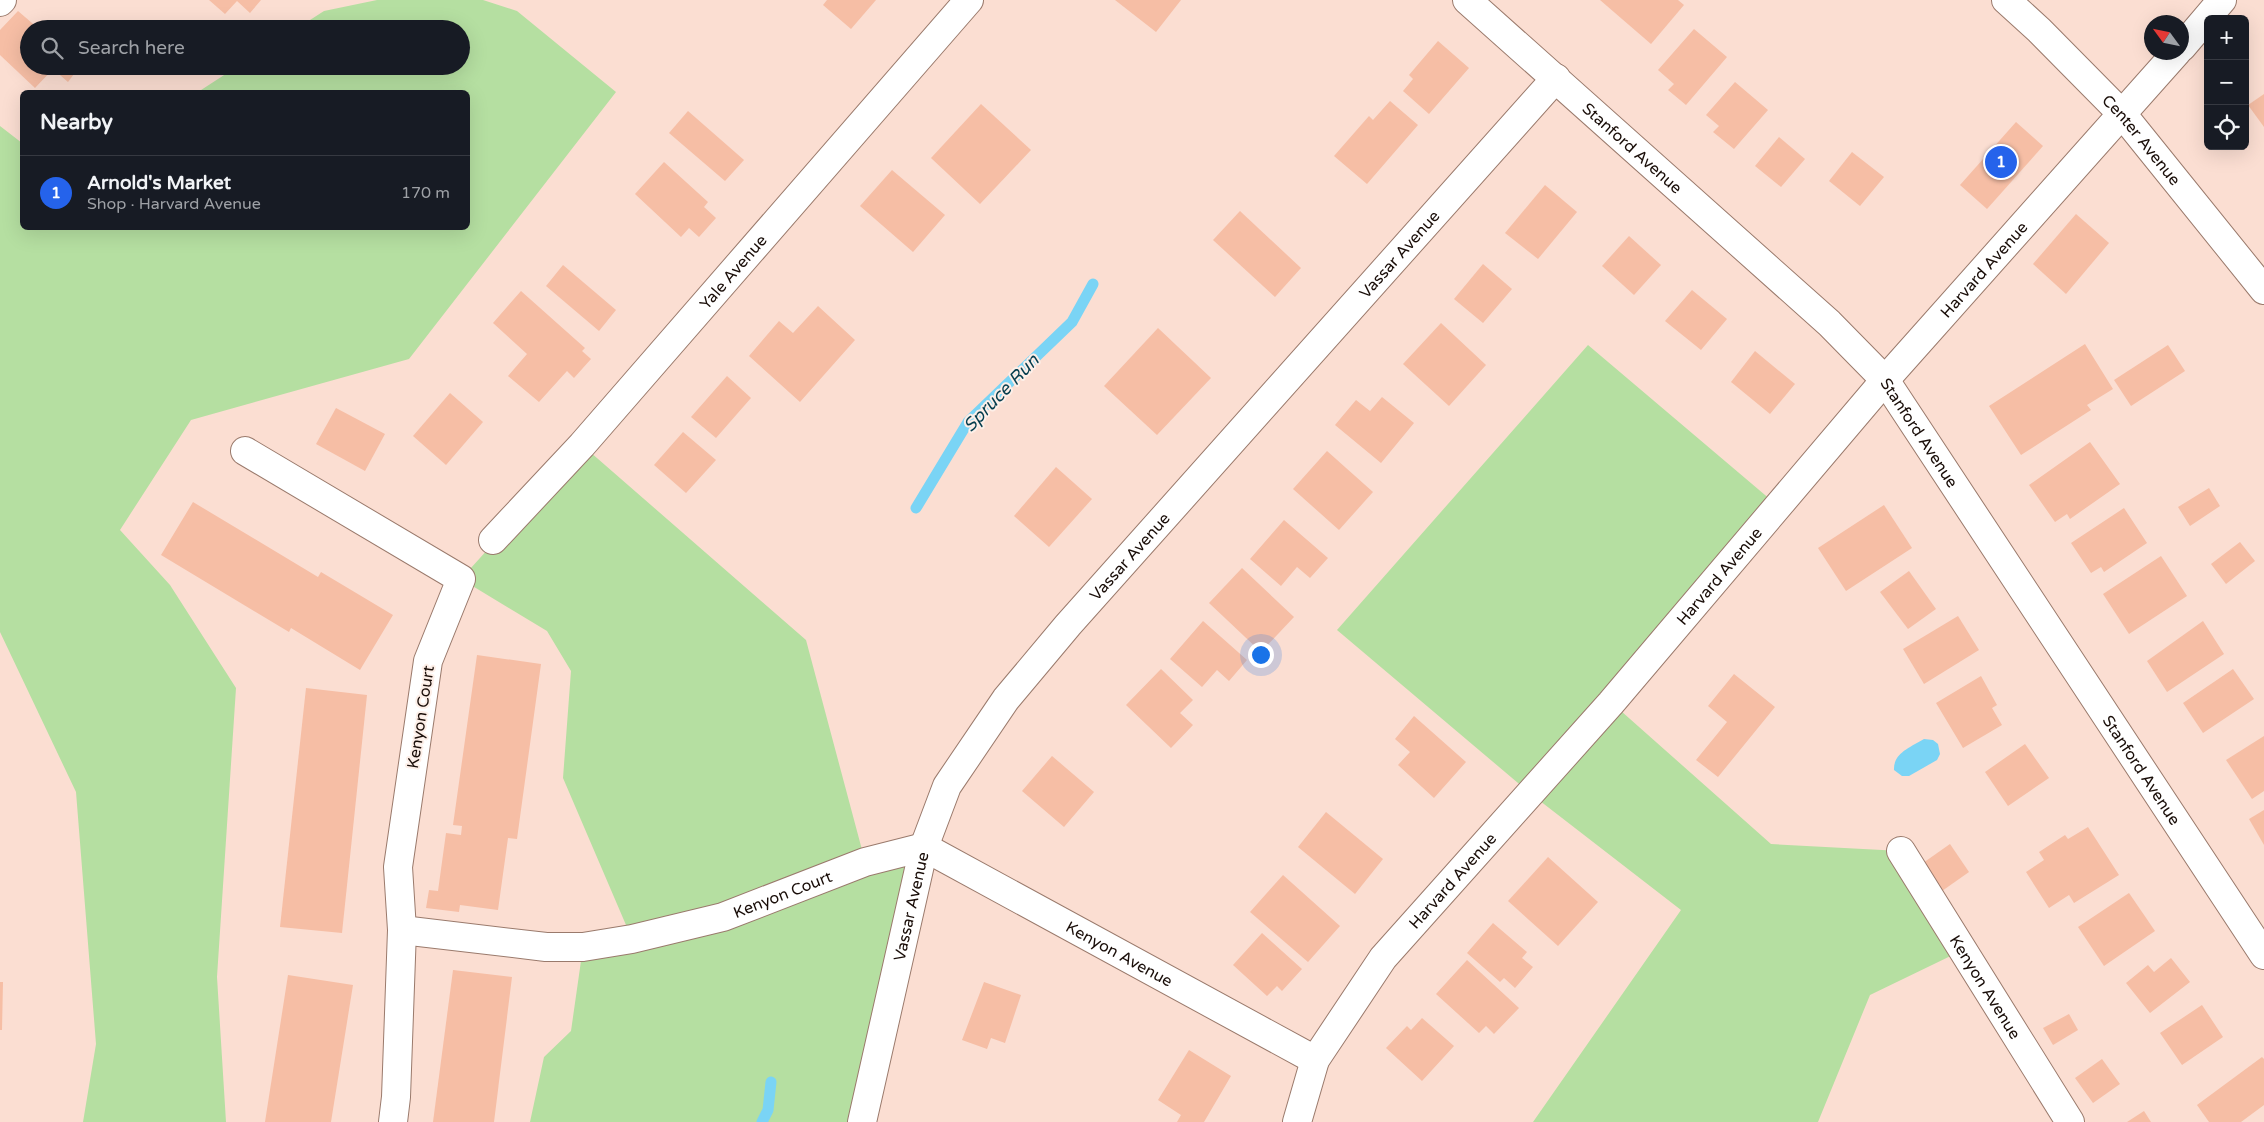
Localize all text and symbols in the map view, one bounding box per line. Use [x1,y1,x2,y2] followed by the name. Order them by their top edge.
[2144,15,2189,60] north arrow
[2204,15,2249,150] map controls
[2204,15,2249,60] button: +
[20,20,470,75] search box
[38,34,66,62] icon: search
[78,37,185,59] text: Search here
[2204,60,2249,105] button: −
[2097,91,2185,190] street label: Center Avenue
[1578,99,1686,198] street label: Stanford Avenue
[2204,105,2249,150] button: locate
[40,110,113,135] text: Nearby
[1985,143,2017,181] pin: 1
[87,172,231,194] text: Arnold's Market
[51,183,61,203] text: 1
[401,183,450,203] text: 170 m
[87,194,261,214] text: Shop · Harvard Avenue
[1355,206,1444,303] street label: Vassar Avenue
[1936,218,2032,322] street label: Harvard Avenue
[696,231,771,314] street label: Yale Avenue
[959,349,1044,436] water label: Spruce Run
[1875,375,1962,492] street label: Stanford Avenue
[1086,509,1175,605] street label: Vassar Avenue
[1673,523,1767,629] street label: Harvard Avenue
[1248,642,1274,668] your location
[403,664,439,770] street label: Kenyon Court
[2098,712,2184,829] street label: Stanford Avenue
[1405,829,1501,933] street label: Harvard Avenue
[890,850,934,963] street label: Vassar Avenue
[731,867,835,923] street label: Kenyon Court
[1062,917,1176,992] street label: Kenyon Avenue
[1945,932,2025,1043] street label: Kenyon Avenue

